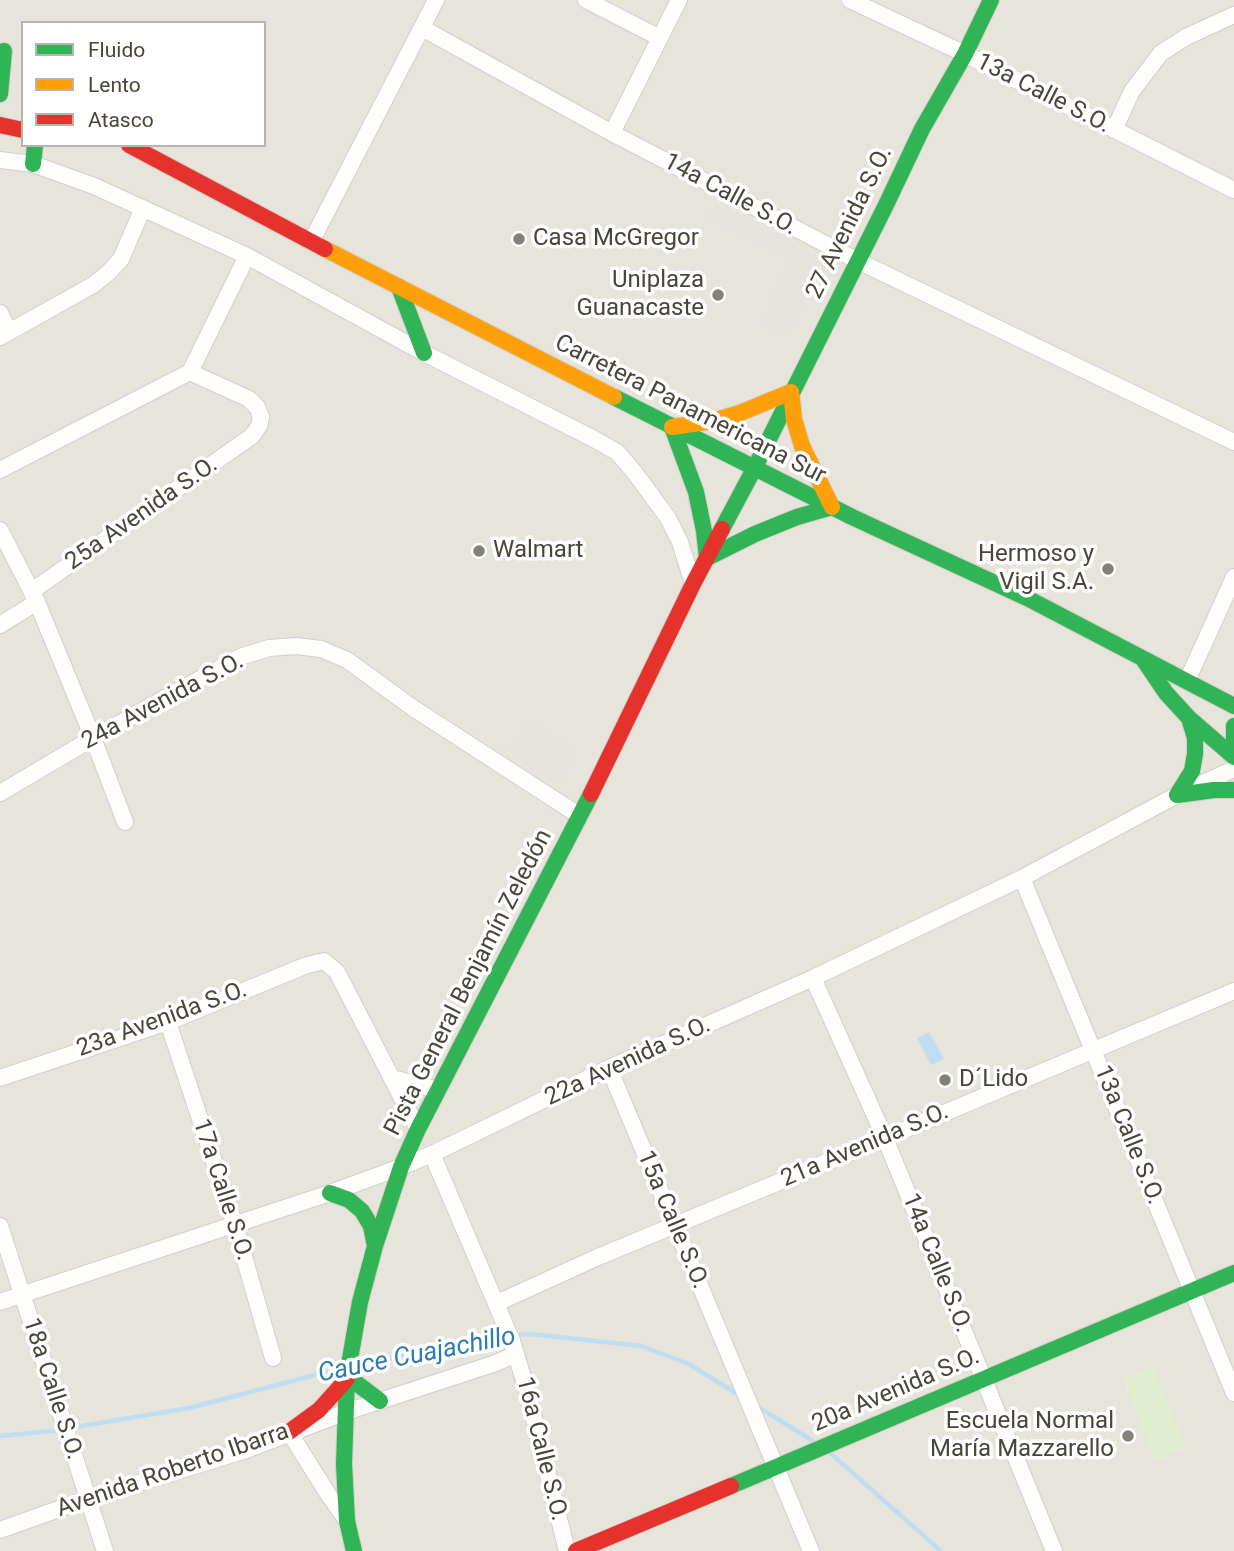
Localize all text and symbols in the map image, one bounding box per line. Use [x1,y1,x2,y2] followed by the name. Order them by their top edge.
[21,21,266,147] legend
[88,38,145,62] text: Fluido
[971,48,1115,140] street label: 13a Calle S.O.
[88,73,141,97] text: Lento
[88,108,154,132] text: Atasco
[801,142,899,304] street label: 27 Avenida S.O.
[658,148,802,242] street label: 14a Calle S.O.
[533,225,699,253] place label: Casa McGregor
[511,231,527,247] marker: Casa McGregor
[576,267,704,323] place label: Uniplaza Guanacaste
[710,287,726,303] marker: Uniplaza Guanacaste
[550,329,830,491] street label: Carretera Panamericana Sur
[60,451,224,577] street label: 25a Avenida S.O.
[493,537,583,565] place label: Walmart
[978,541,1094,597] place label: Hermoso y Vigil S.A.
[471,543,487,559] marker: Walmart
[1100,561,1116,577] marker: Hermoso y Vigil S.A.
[77,647,249,757] street label: 24a Avenida S.O.
[379,825,559,1141] street label: Pista General Benjamín Zeledón
[73,976,251,1064] street label: 23a Avenida S.O.
[541,1011,715,1113] street label: 22a Avenida S.O.
[1087,1061,1169,1209] street label: 13a Calle S.O.
[959,1066,1028,1094] place label: D´Lido
[937,1072,953,1088] marker: D´Lido
[777,1098,953,1194] street label: 21a Avenida S.O.
[186,1116,258,1264] street label: 17a Calle S.O.
[630,1147,714,1293] street label: 15a Calle S.O.
[895,1189,977,1337] street label: 14a Calle S.O.
[16,1315,88,1463] street label: 18a Calle S.O.
[316,1322,518,1390] water label: Cauce Cuajachillo
[808,1343,984,1439] street label: 20a Avenida S.O.
[509,1374,573,1524] street label: 16a Calle S.O.
[930,1408,1114,1464] place label: Escuela Normal María Mazzarello
[53,1418,293,1524] street label: Avenida Roberto Ibarra
[1120,1428,1136,1444] marker: Escuela Normal María Mazzarello

